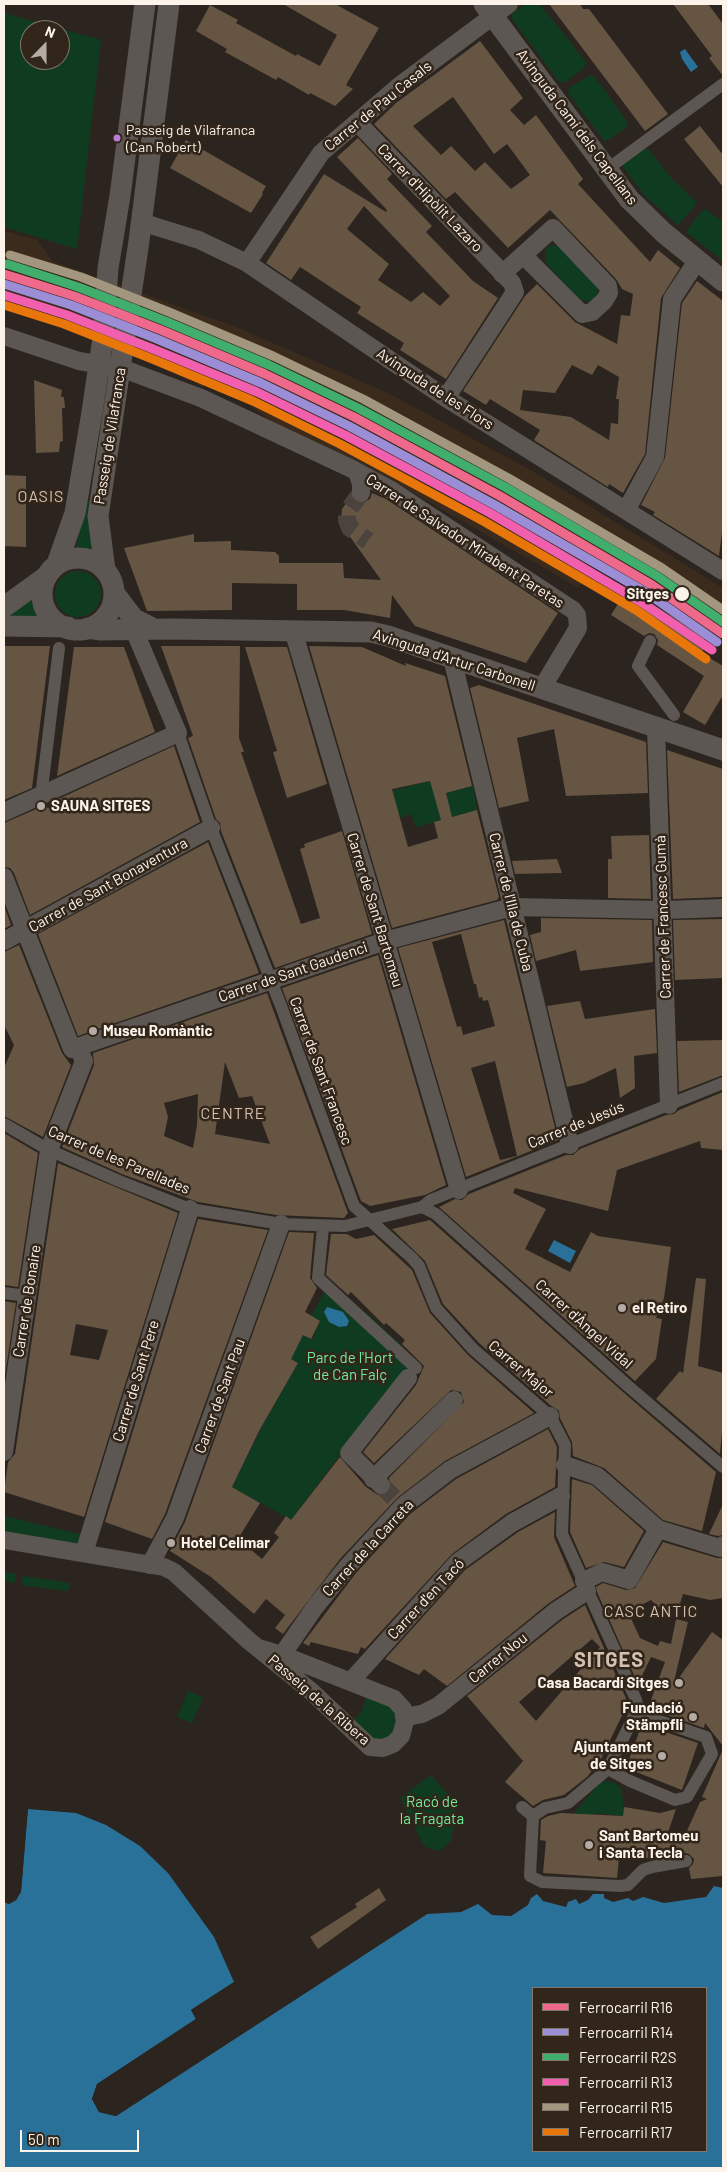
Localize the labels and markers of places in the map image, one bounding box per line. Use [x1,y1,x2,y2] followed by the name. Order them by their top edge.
[126,122,255,154] place label: Passeig de Vilafranca (Can Robert)
[112,133,122,143] marker: Passeig de Vilafranca (Can Robert)
[627,585,669,603] place label: Sitges
[673,585,691,603] marker: Sitges
[51,797,150,815] place label: SAUNA SITGES
[35,800,47,812] marker: SAUNA SITGES
[103,1022,212,1040] place label: Museu Romàntic
[87,1025,99,1037] marker: Museu Romàntic
[632,1299,687,1317] place label: el Retiro
[616,1302,628,1314] marker: el Retiro
[181,1534,270,1552] place label: Hotel Celimar
[165,1537,177,1549] marker: Hotel Celimar
[537,1674,669,1692] place label: Casa Bacardí Sitges
[673,1677,685,1689] marker: Casa Bacardí Sitges
[622,1699,683,1734] place label: Fundació Stämpfli
[687,1711,699,1723] marker: Fundació Stämpfli
[574,1738,652,1773] place label: Ajuntament de Sitges
[656,1750,668,1762] marker: Ajuntament de Sitges
[599,1827,698,1862] place label: Sant Bartomeu i Santa Tecla
[583,1839,595,1851] marker: Sant Bartomeu i Santa Tecla

